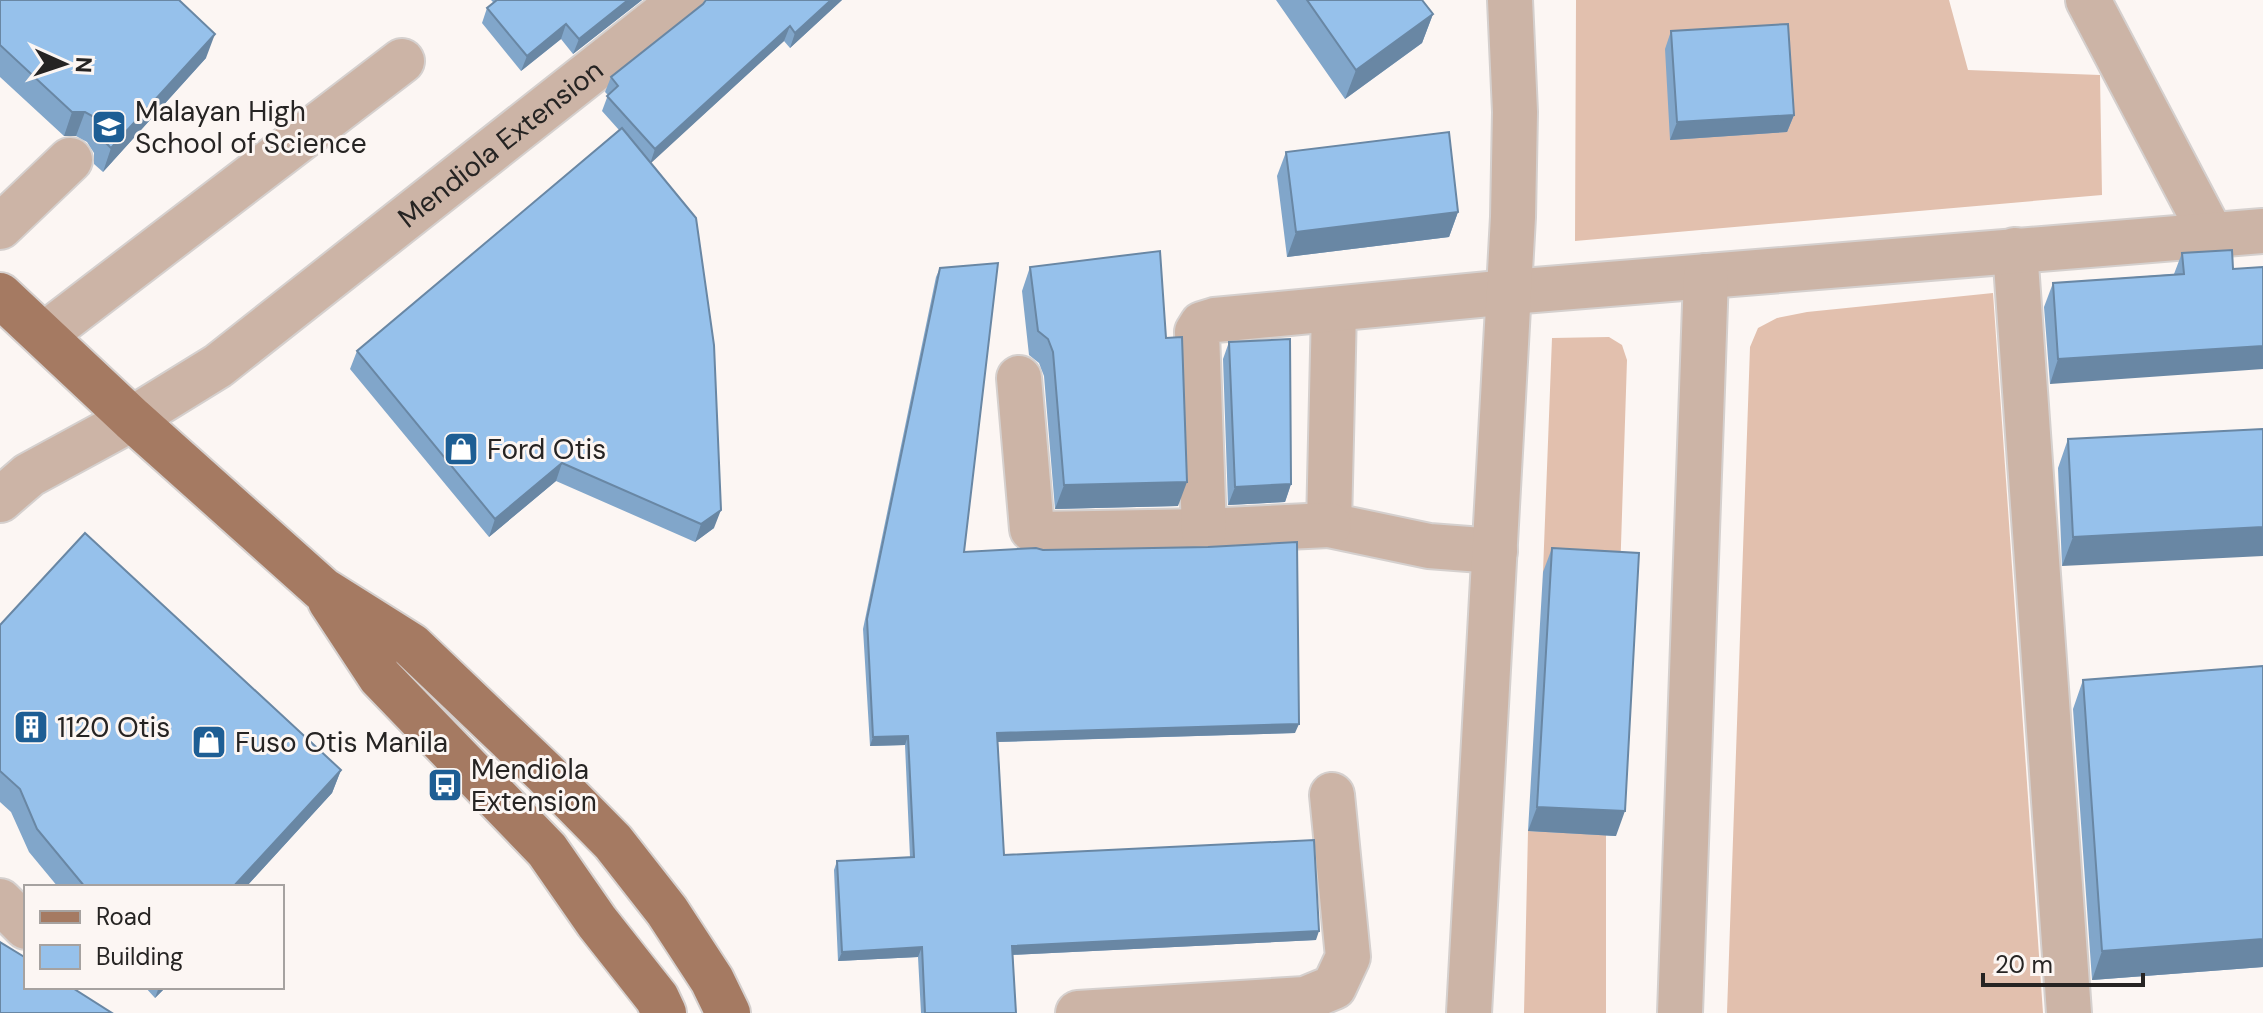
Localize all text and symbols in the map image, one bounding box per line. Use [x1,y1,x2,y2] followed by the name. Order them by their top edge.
[24,24,104,104] north arrow
[390,51,610,236] street label: Mendiola Extension
[69,56,98,74] text: N
[135,93,367,162] place label: Malayan High School of Science
[90,108,128,146] school or university icon: Malayan High School of Science
[442,430,480,468] shop icon: Ford Otis
[487,431,606,468] place label: Ford Otis
[12,708,50,746] building icon: 1120 Otis
[57,709,170,746] place label: 1120 Otis
[190,723,228,761] shop icon: Fuso Otis Manila
[235,724,448,761] place label: Fuso Otis Manila
[471,751,597,820] place label: Mendiola Extension
[426,766,464,804] bus stop icon: Mendiola Extension
[24,885,284,989] legend
[96,901,152,932] text: Road
[1983,937,2143,987] scale bar
[96,941,183,972] text: Building
[1995,949,2053,980] text: 20 m

